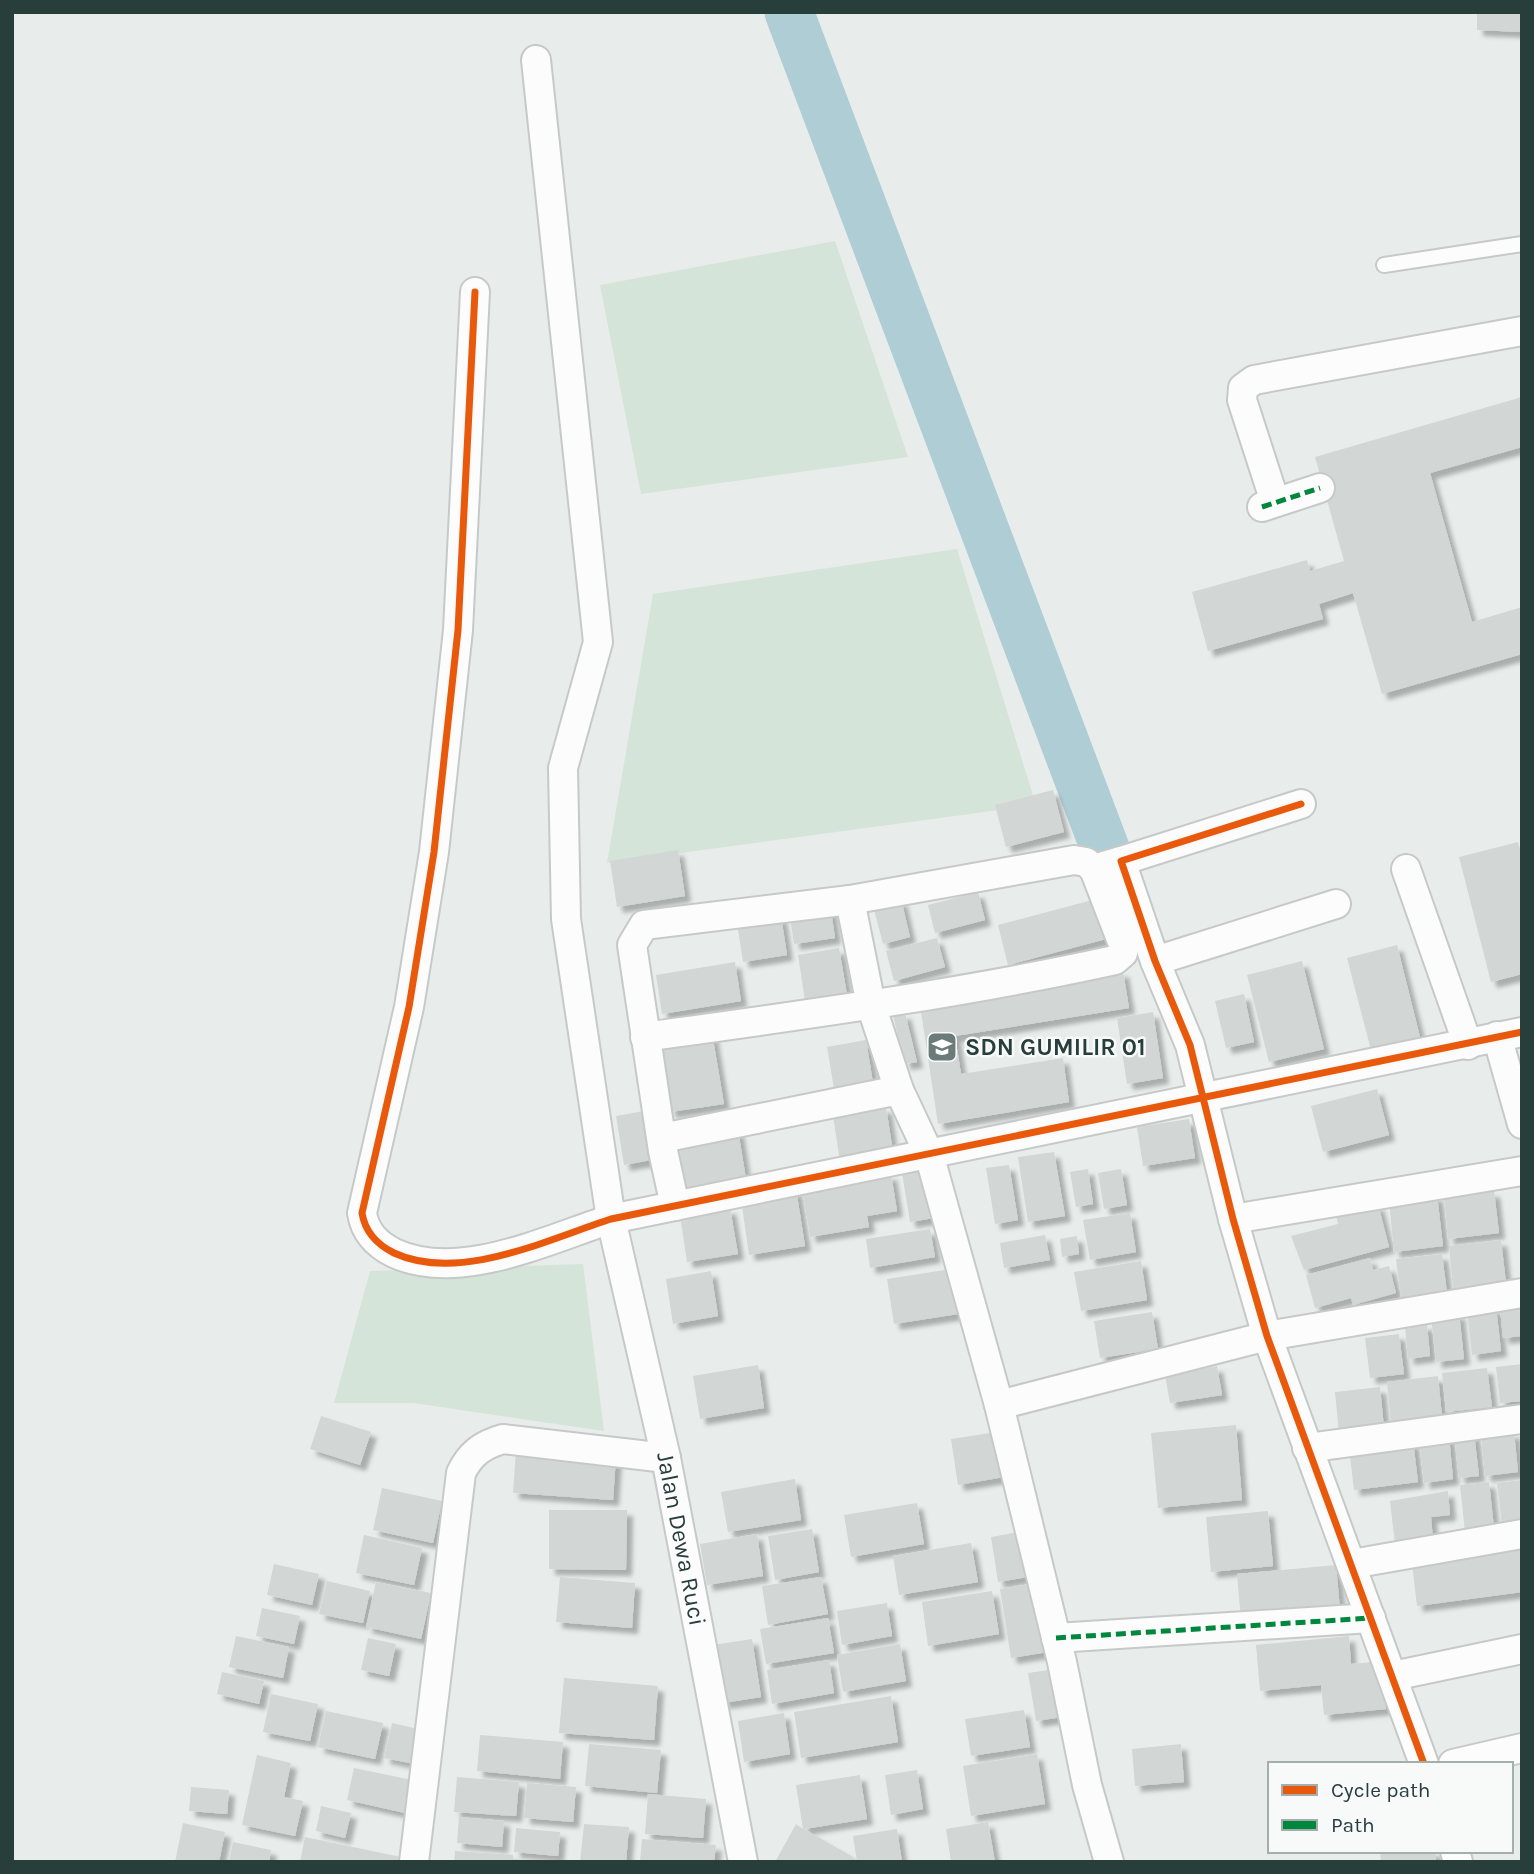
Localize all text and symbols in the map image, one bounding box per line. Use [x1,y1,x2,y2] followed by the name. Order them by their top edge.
[925,1030,959,1064] school or university icon: SDN GUMILIR 01
[965,1033,1146,1061] place label: SDN GUMILIR 01
[651,1449,712,1628] street label: Jalan Dewa Ruci
[1268,1762,1513,1853] legend
[1331,1778,1431,1802] text: Cycle path
[1331,1813,1375,1837] text: Path

